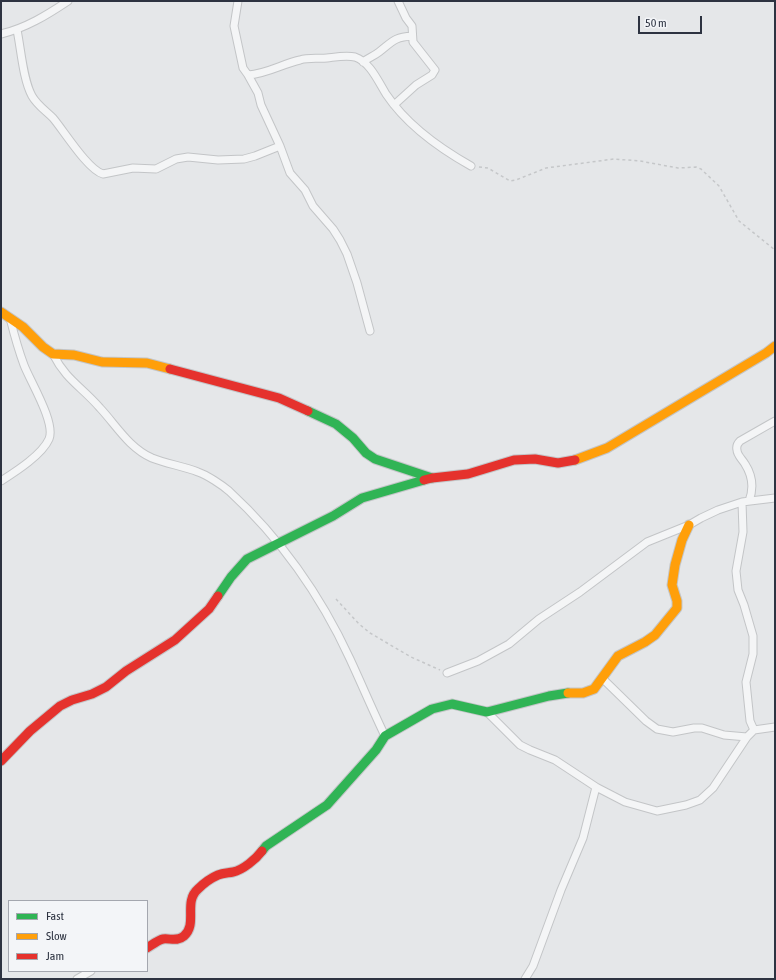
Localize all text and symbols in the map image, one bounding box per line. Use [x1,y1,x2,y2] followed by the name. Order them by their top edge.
[640,8,704,34] scale bar
[645,16,667,30] text: 50 m
[8,900,148,972] legend
[46,909,64,923] text: Fast
[46,929,67,943] text: Slow
[46,949,64,963] text: Jam

